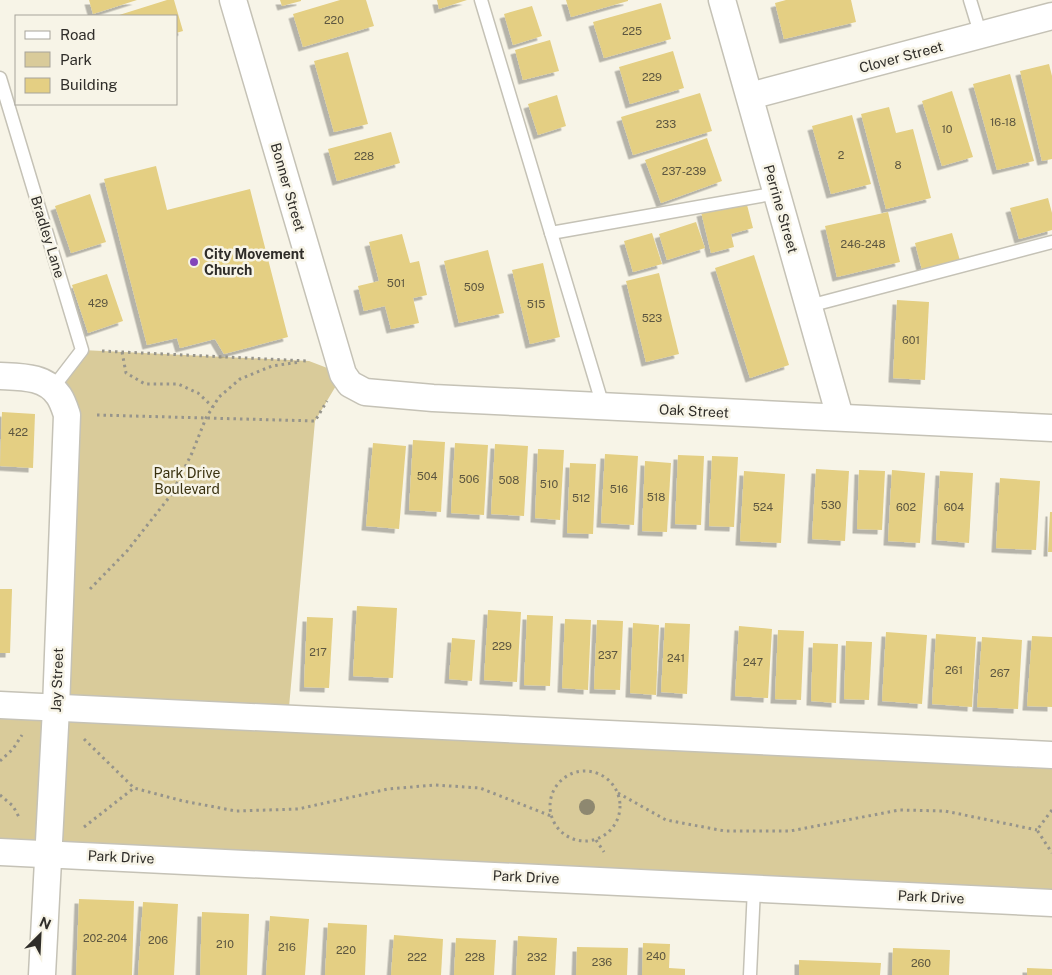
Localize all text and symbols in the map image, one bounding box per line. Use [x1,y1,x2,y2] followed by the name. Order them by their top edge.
[324,14,344,26] house number: 220
[15,15,178,105] legend
[622,25,642,37] house number: 225
[60,26,96,43] text: Road
[857,38,945,76] street label: Clover Street
[60,51,92,68] text: Park
[642,71,662,83] house number: 229
[60,76,118,93] text: Building
[990,116,1016,128] house number: 16-18
[656,118,676,130] house number: 233
[941,123,953,135] house number: 10
[268,141,308,233] street label: Bonner Street
[838,149,845,161] house number: 2
[354,150,374,162] house number: 228
[894,159,902,171] house number: 8
[761,163,801,255] street label: Perrine Street
[662,165,706,177] house number: 237-239
[28,194,68,280] street label: Bradley Lane
[840,238,886,250] house number: 246-248
[204,246,305,278] place label: City Movement Church
[188,256,200,268] marker: City Movement Church
[387,277,405,289] house number: 501
[464,281,484,293] house number: 509
[88,297,108,309] house number: 429
[527,298,545,310] house number: 515
[642,312,662,324] house number: 523
[902,334,920,346] house number: 601
[659,401,729,421] street label: Oak Street
[8,426,28,438] house number: 422
[154,465,220,497] park label: Park Drive Boulevard
[417,470,437,482] house number: 504
[459,473,479,485] house number: 506
[499,474,519,486] house number: 508
[540,478,558,490] house number: 510
[610,483,628,495] house number: 516
[647,491,665,503] house number: 518
[572,492,590,504] house number: 512
[821,499,842,511] house number: 530
[753,501,773,513] house number: 524
[896,501,916,513] house number: 602
[944,501,964,513] house number: 604
[492,640,512,652] house number: 229
[309,646,327,658] house number: 217
[48,647,66,713] street label: Jay Street
[598,649,618,661] house number: 237
[667,652,685,664] house number: 241
[743,656,763,668] house number: 247
[945,664,963,676] house number: 261
[990,667,1010,679] house number: 267
[87,847,155,867] street label: Park Drive
[492,867,560,887] street label: Park Drive
[897,887,965,907] street label: Park Drive
[15,910,65,960] north arrow
[37,914,54,933] text: N
[83,932,127,944] house number: 202-204
[148,934,168,946] house number: 206
[216,938,234,950] house number: 210
[278,941,296,953] house number: 216
[336,944,356,956] house number: 220
[646,950,666,962] house number: 240
[407,951,427,963] house number: 222
[465,951,485,963] house number: 228
[527,951,547,963] house number: 232
[592,956,612,968] house number: 236
[911,957,931,969] house number: 260

